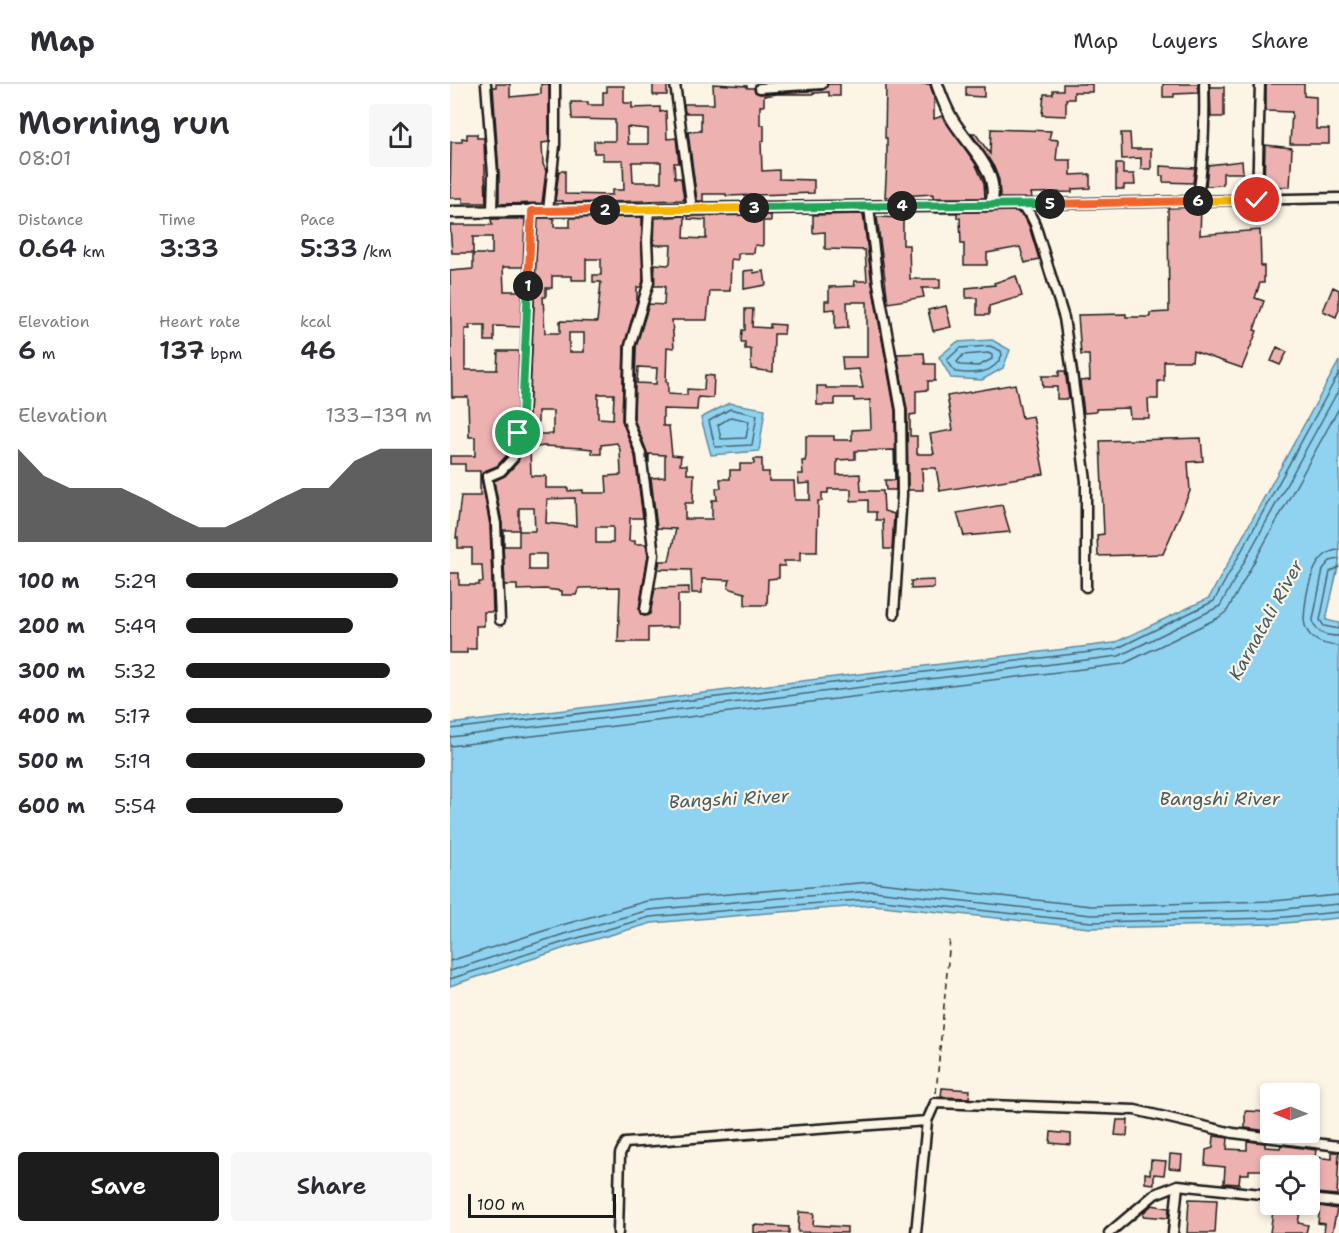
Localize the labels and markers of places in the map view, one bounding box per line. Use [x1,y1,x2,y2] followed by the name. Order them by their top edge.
[1231,174,1282,225] pin
[1183,186,1213,216] pin: 6
[1035,189,1065,219] pin: 5
[887,191,917,221] pin: 4
[739,193,769,223] pin: 3
[590,195,620,225] pin: 2
[513,271,543,301] pin: 1
[492,407,543,458] pin

